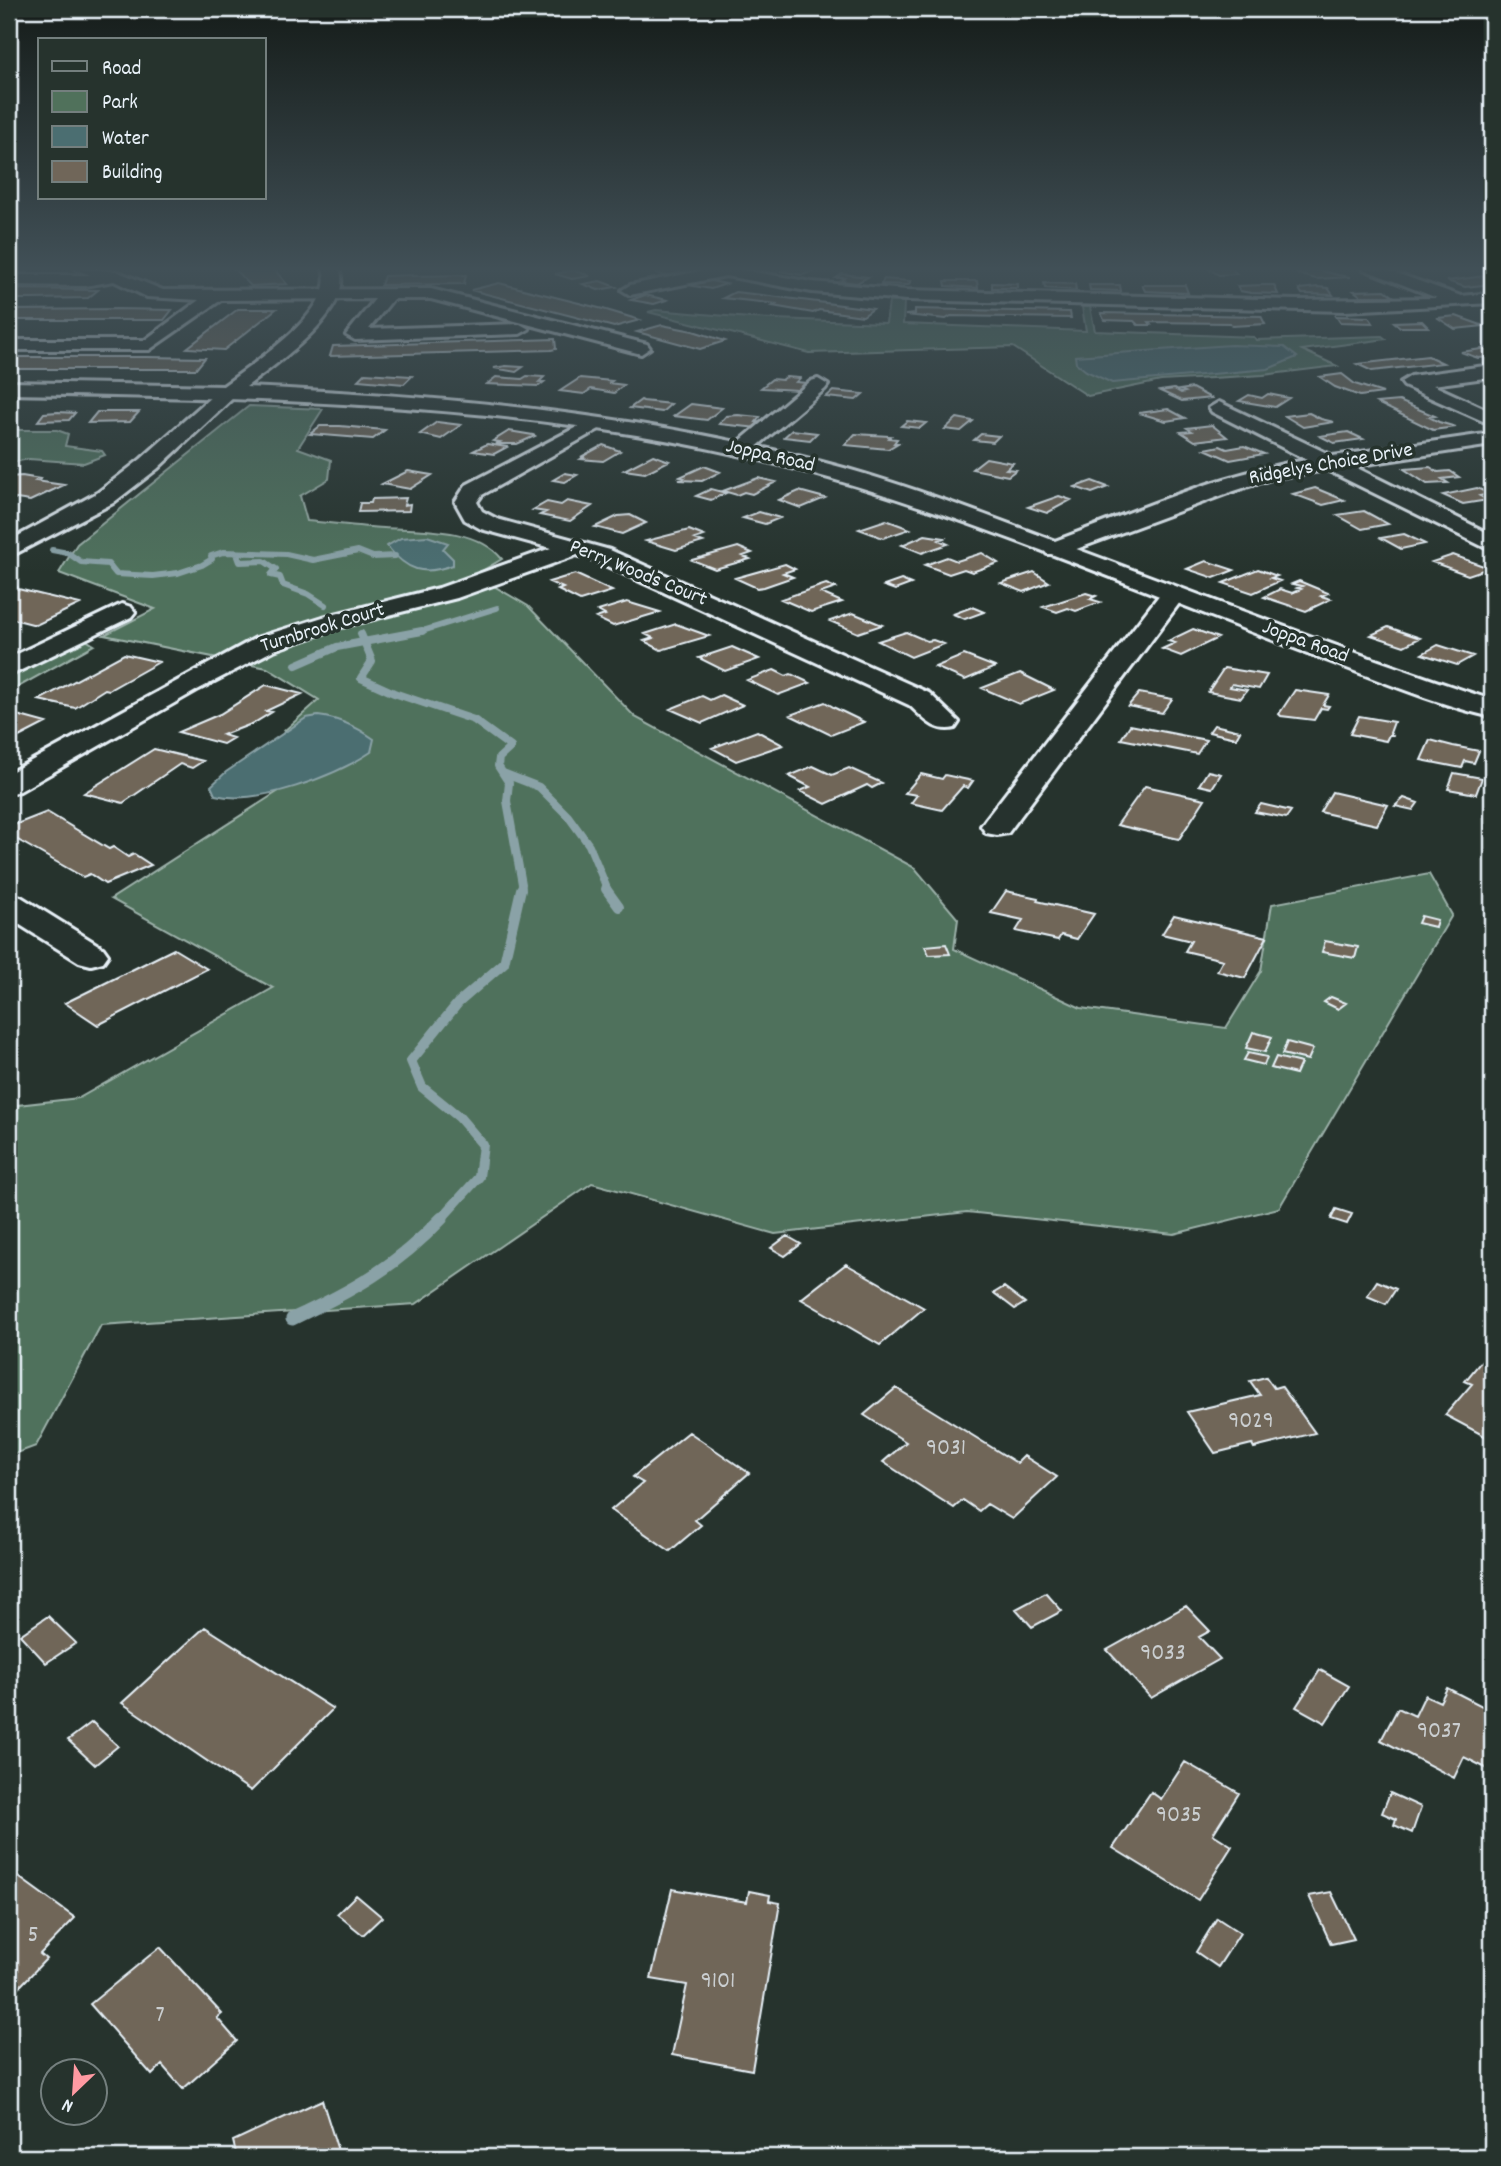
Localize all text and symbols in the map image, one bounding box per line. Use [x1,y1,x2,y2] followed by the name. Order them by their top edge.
[38,38,266,200] legend
[102,55,141,85] text: Road
[102,89,138,119] text: Park
[102,125,149,155] text: Water
[102,159,162,189] text: Building
[723,432,817,482] street label: Joppa Road
[1247,436,1415,494] street label: Ridgelys Choice Drive
[565,533,712,615] street label: Perry Woods Court
[257,596,389,662] street label: Turnbrook Court
[1257,613,1353,673] street label: Joppa Road
[1228,1405,1274,1439] house number: 9029
[926,1432,966,1466] house number: 9031
[1140,1637,1186,1671] house number: 9033
[1417,1715,1461,1749] house number: 9037
[1156,1799,1202,1833] house number: 9035
[27,1919,39,1953] house number: 5
[701,1965,735,1999] house number: 9101
[155,1999,165,2033] house number: 7
[38,2058,108,2128] north arrow
[58,2090,78,2118] text: N

